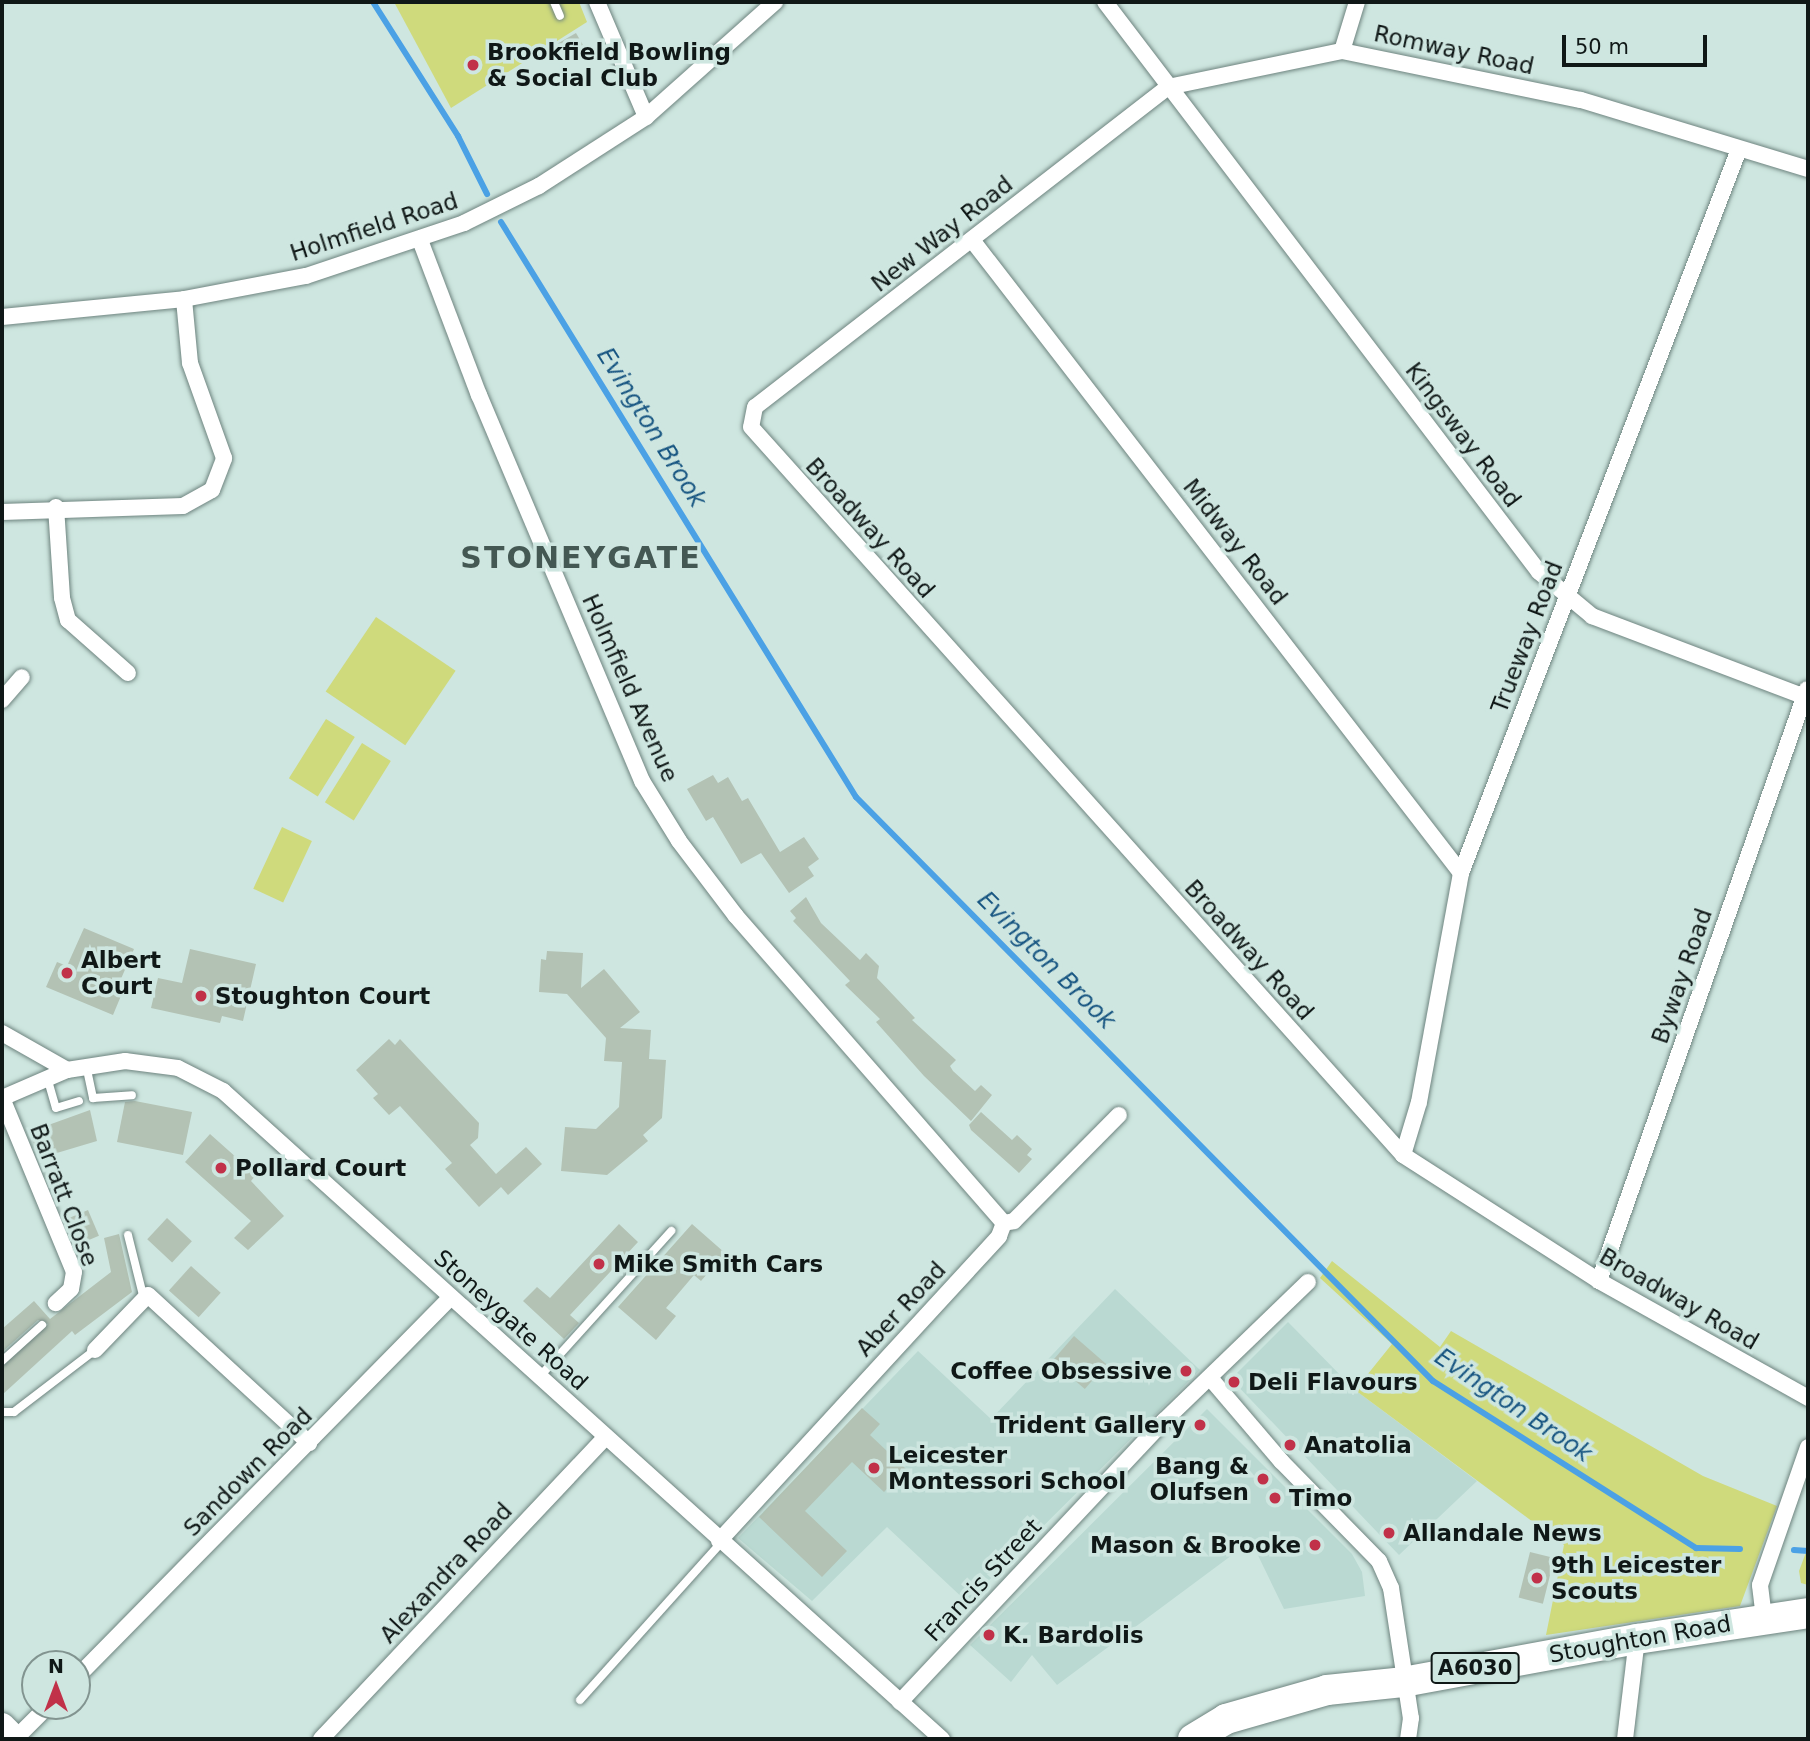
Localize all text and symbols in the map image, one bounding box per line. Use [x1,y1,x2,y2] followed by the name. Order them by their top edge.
[1371,20,1537,80] street label: Romway Road
[1565,21,1710,65] scale bar
[1575,35,1629,59] text: 50 m
[487,38,731,92] place label: Brookfield Bowling & Social Club
[465,57,481,73] marker: Brookfield Bowling & Social Club
[866,170,1018,298] street label: New Way Road
[287,187,461,267] street label: Holmfield Road
[590,343,712,513] water label: Evington Brook
[1400,357,1526,513] street label: Kingsway Road
[800,452,940,604] street label: Broadway Road
[1177,473,1293,611] street label: Midway Road
[462,540,700,576] district label: STONEYGATE
[1485,557,1569,717] street label: Trueway Road
[576,590,684,786] street label: Holmfield Avenue
[1179,874,1319,1026] street label: Broadway Road
[971,886,1121,1036] water label: Evington Brook
[1646,905,1718,1047] street label: Byway Road
[81,946,161,1000] place label: Albert Court
[59,965,75,981] marker: Albert Court
[215,982,430,1010] place label: Stoughton Court
[193,988,209,1004] marker: Stoughton Court
[24,1120,104,1270] street label: Barratt Close
[235,1154,406,1182] place label: Pollard Court
[213,1160,229,1176] marker: Pollard Court
[1595,1242,1763,1356] street label: Broadway Road
[429,1244,593,1396] street label: Stoneygate Road
[613,1250,823,1278] place label: Mike Smith Cars
[591,1256,607,1272] marker: Mike Smith Cars
[850,1256,952,1362] street label: Aber Road
[1429,1343,1597,1469] water label: Evington Brook
[950,1357,1172,1385] place label: Coffee Obsessive
[1178,1363,1194,1379] marker: Coffee Obsessive
[1248,1368,1418,1396] place label: Deli Flavours
[1226,1374,1242,1390] marker: Deli Flavours
[178,1402,318,1542] street label: Sandown Road
[994,1411,1186,1439] place label: Trident Gallery
[1192,1417,1208,1433] marker: Trident Gallery
[1304,1431,1412,1459] place label: Anatolia
[1282,1437,1298,1453] marker: Anatolia
[888,1441,1126,1495] place label: Leicester Montessori School
[1150,1452,1249,1506] place label: Bang & Olufsen
[866,1460,882,1476] marker: Leicester Montessori School
[1255,1471,1271,1487] marker: Bang & Olufsen
[1289,1484,1352,1512] place label: Timo
[1267,1490,1283,1506] marker: Timo
[374,1497,518,1649] street label: Alexandra Road
[919,1513,1047,1647] street label: Francis Street
[1403,1519,1602,1547] place label: Allandale News
[1381,1525,1397,1541] marker: Allandale News
[1090,1531,1301,1559] place label: Mason & Brooke
[1307,1537,1323,1553] marker: Mason & Brooke
[1551,1551,1721,1605] place label: 9th Leicester Scouts
[1529,1570,1545,1586] marker: 9th Leicester Scouts
[1547,1609,1733,1669] street label: Stoughton Road
[1003,1621,1144,1649] place label: K. Bardolis
[981,1627,997,1643] marker: K. Bardolis
[21,1650,91,1720] north arrow
[1430,1650,1520,1686] road number: A6030
[48,1655,64,1677] text: N

